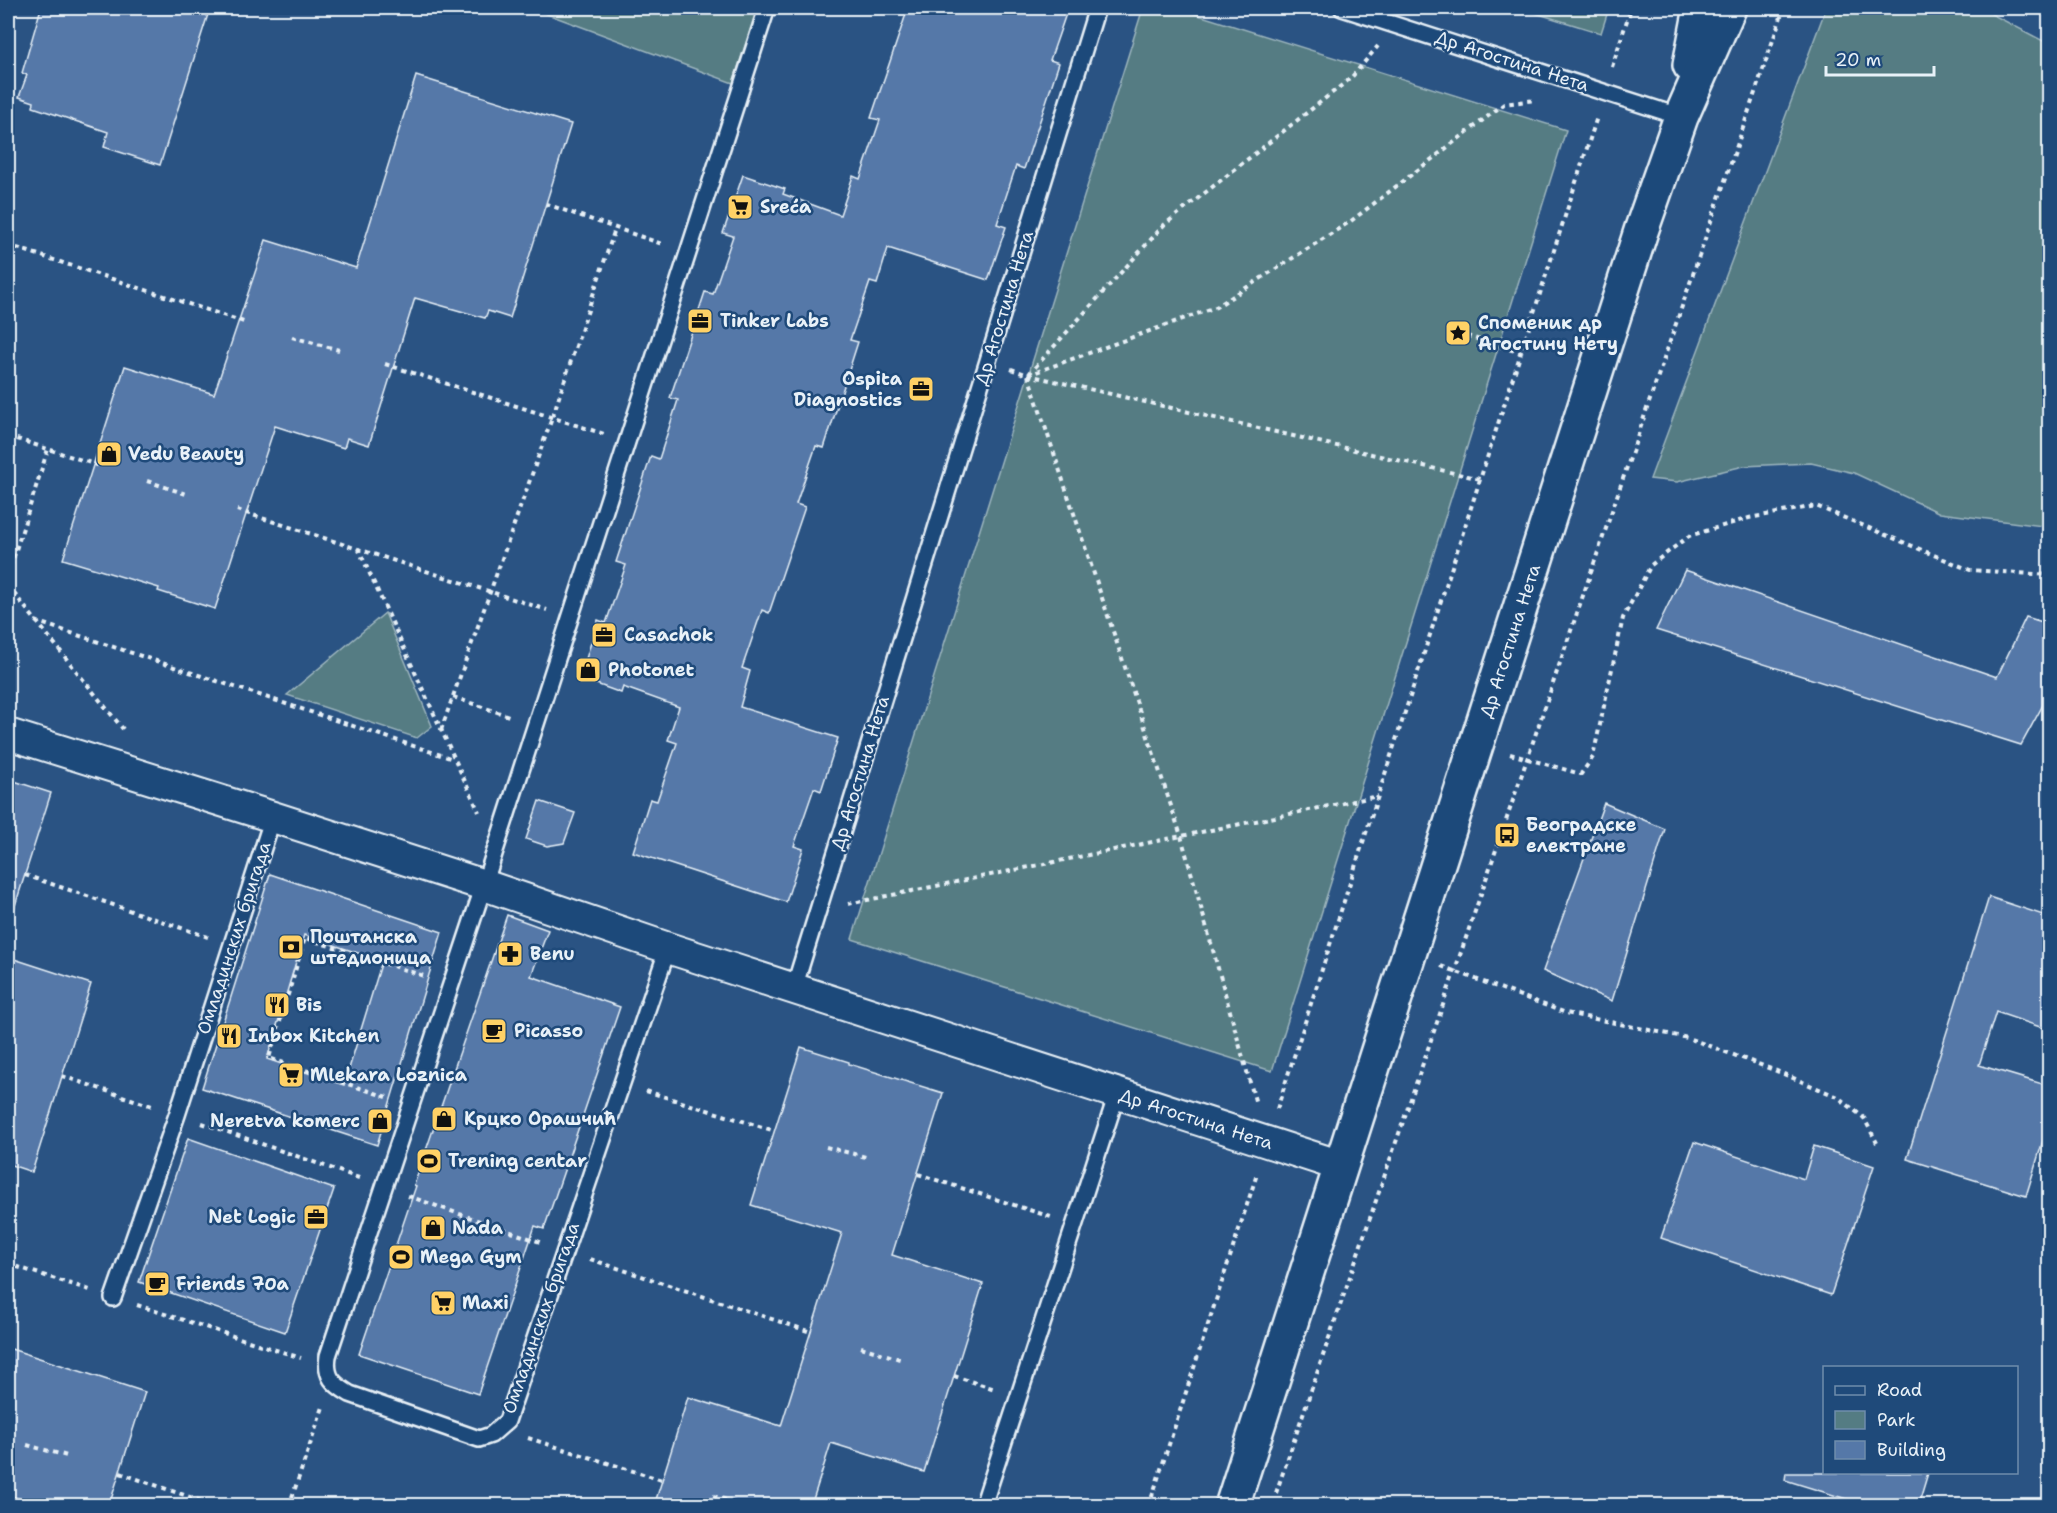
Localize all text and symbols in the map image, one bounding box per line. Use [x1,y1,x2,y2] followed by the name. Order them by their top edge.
[1432,25,1592,97] street label: Др Агостина Нета
[1826,39,1934,77] scale bar
[1835,48,1881,72] text: 20 m
[725,192,755,222] supermarket icon: Sreća
[760,195,812,219] place label: Sreća
[969,228,1039,388] street label: Др Агостина Нета
[685,306,715,336] office icon: Tinker Labs
[720,309,829,333] place label: Tinker Labs
[1478,311,1618,356] place label: Споменик др Агостину Нету
[1443,318,1473,348] place icon: Споменик др Агостину Нету
[794,367,903,412] place label: Ospita Diagnostics
[906,374,936,404] office icon: Ospita Diagnostics
[94,439,124,469] shop icon: Vedu Beauty
[128,442,244,466] place label: Vedu Beauty
[1474,561,1546,721] street label: Др Агостина Нета
[589,620,619,650] office icon: Casachok
[624,623,714,647] place label: Casachok
[573,655,603,685] shop icon: Photonet
[608,658,694,682] place label: Photonet
[825,693,895,853] street label: Др Агостина Нета
[1526,813,1637,858] place label: Београдске електране
[1492,820,1522,850] bus stop icon: Београдске електране
[191,839,277,1037] street label: Омладинских бригада
[310,925,432,970] place label: Поштанска штедионица
[276,932,306,962] bank icon: Поштанска штедионица
[495,939,525,969] pharmacy icon: Benu
[530,942,575,966] place label: Benu
[262,990,292,1020] restaurant icon: Bis
[296,993,322,1017] place label: Bis
[479,1016,509,1046] cafe icon: Picasso
[514,1019,583,1043] place label: Picasso
[214,1021,244,1051] restaurant icon: Inbox Kitchen
[248,1024,379,1048] place label: Inbox Kitchen
[276,1060,306,1090] supermarket icon: Mlekara Loznica
[310,1063,468,1087] place label: Mlekara Loznica
[1116,1083,1276,1155] street label: Др Агостина Нета
[429,1104,459,1134] shop icon: Крцко Орашчић
[365,1106,395,1136] shop icon: Neretva komerc
[464,1107,617,1131] place label: Крцко Орашчић
[210,1109,360,1133] place label: Neretva komerc
[414,1146,444,1176] sports icon: Trening centar
[448,1149,587,1173] place label: Trening centar
[301,1202,331,1232] office icon: Net Logic
[208,1205,296,1229] place label: Net Logic
[418,1213,448,1243] shop icon: Nada
[452,1216,504,1240] place label: Nada
[497,1219,585,1417] street label: Омладинских бригада
[386,1242,416,1272] sports icon: Mega Gym
[420,1245,522,1269] place label: Mega Gym
[142,1269,172,1299] cafe icon: Friends 70a
[176,1272,290,1296] place label: Friends 70a
[428,1288,458,1318] supermarket icon: Maxi
[462,1291,509,1315] place label: Maxi
[1823,1366,2018,1474] legend
[1877,1378,1922,1402] text: Road
[1877,1408,1916,1432] text: Park
[1877,1438,1946,1462] text: Building

